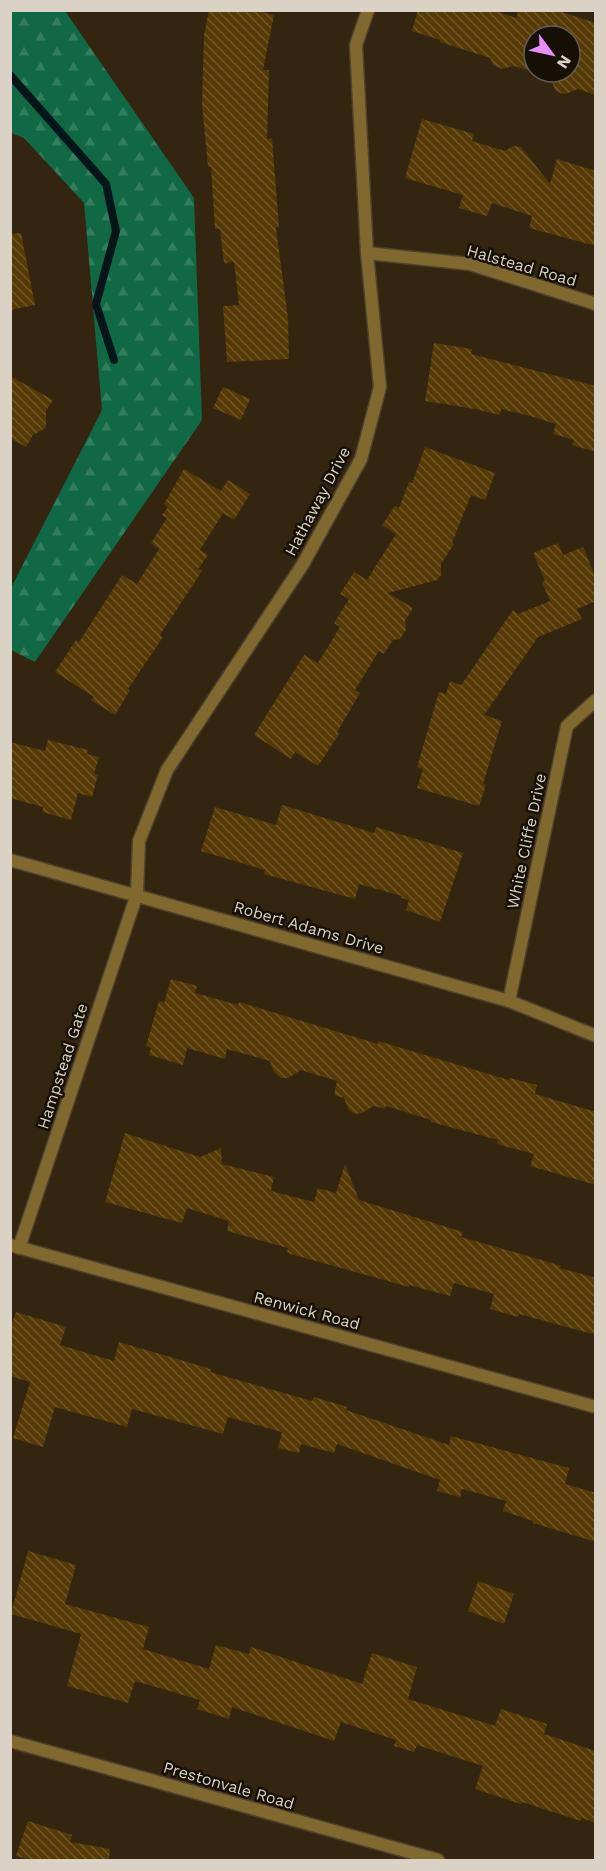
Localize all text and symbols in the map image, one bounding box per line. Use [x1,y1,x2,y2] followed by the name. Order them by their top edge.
[522,24,582,84] north arrow
[553,52,575,72] text: N
[465,241,579,290] street label: Halstead Road
[281,443,354,559] street label: Hathaway Drive
[503,772,550,911] street label: White Cliffe Drive
[232,897,386,958] street label: Robert Adams Drive
[33,1001,92,1131] street label: Hampstead Gate
[252,1287,362,1334] street label: Renwick Road
[161,1758,297,1813] street label: Prestonvale Road

